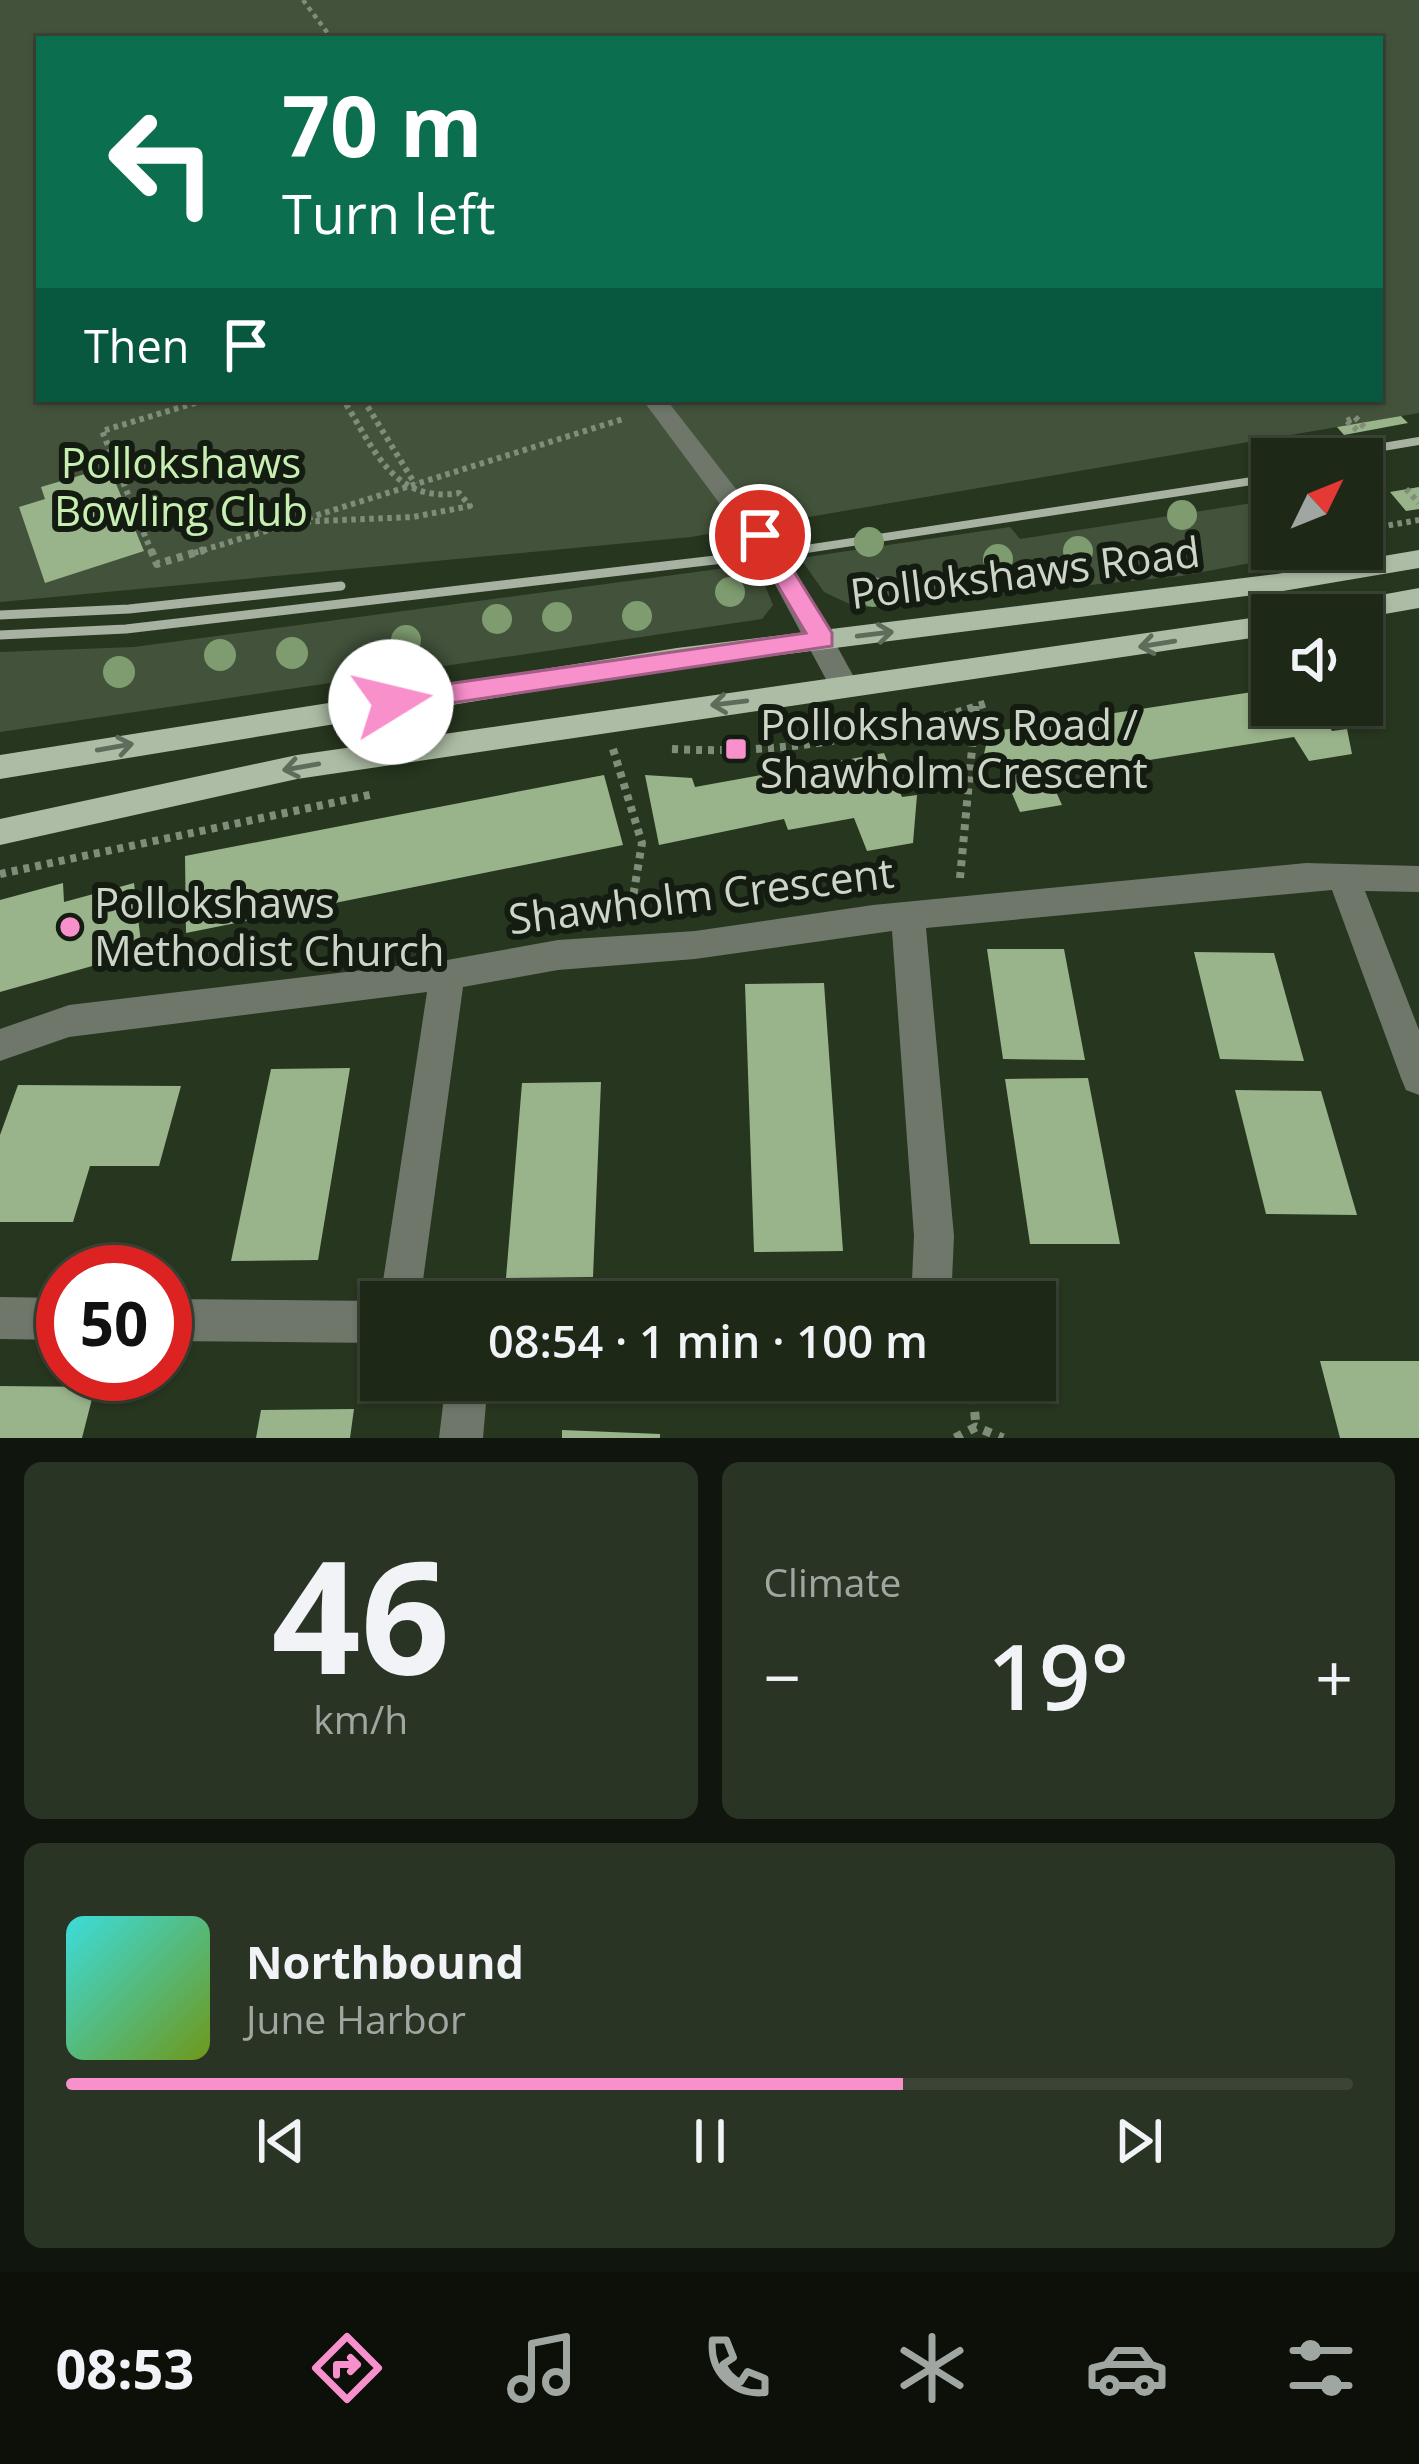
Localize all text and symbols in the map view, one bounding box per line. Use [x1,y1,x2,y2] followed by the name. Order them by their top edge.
[282,67,482,182] text: 70 m
[84,84,240,240] icon: left
[282,176,495,250] text: Turn left
[213,312,279,378] icon: arrive
[84,315,189,376] text: Then
[54,433,308,538] park label: Pollokshaws Bowling Club
[1251,438,1383,570] north arrow
[1251,438,1383,726] map controls
[709,484,811,586] pin
[727,502,793,568] icon: arrive
[847,522,1203,621] street label: Pollokshaws Road
[1251,594,1383,726] button: sound
[855,622,894,644] one-way arrow
[1138,633,1177,656] one-way arrow
[328,639,454,765] position arrow
[710,692,749,715] one-way arrow
[760,695,1148,800] place label: Pollokshaws Road / Shawholm Crescent
[95,735,134,758] one-way arrow
[723,736,749,762] marker: Pollokshaws Road / Shawholm Crescent
[283,757,322,779] one-way arrow
[505,843,897,946] street label: Shawholm Crescent
[94,873,445,978] place label: Pollokshaws Methodist Church
[57,914,83,940] marker: Pollokshaws Methodist Church
[36,1245,192,1401] speed limit sign: 50
[488,1310,928,1371] text: 08:54 · 1 min · 100 m
[272,1507,450,1720] text: 46
[764,1555,901,1608] text: Climate
[988,1614,1129,1736] text: 19°
[764,1631,801,1721] text: −
[1315,1631,1353,1721] text: +
[313,1692,408,1745] text: km/h
[246,1931,524,1992] text: Northbound
[246,1992,466,2045] text: June Harbor
[248,2108,314,2174] icon: previous
[677,2108,743,2174] icon: pause
[1106,2108,1172,2174] icon: next
[305,2326,389,2410] icon: directions
[500,2326,584,2410] icon: music
[695,2326,779,2410] icon: phone
[890,2326,974,2410] icon: climate
[1085,2326,1169,2410] icon: car
[1279,2326,1363,2410] icon: filters
[55,2331,194,2405] text: 08:53

